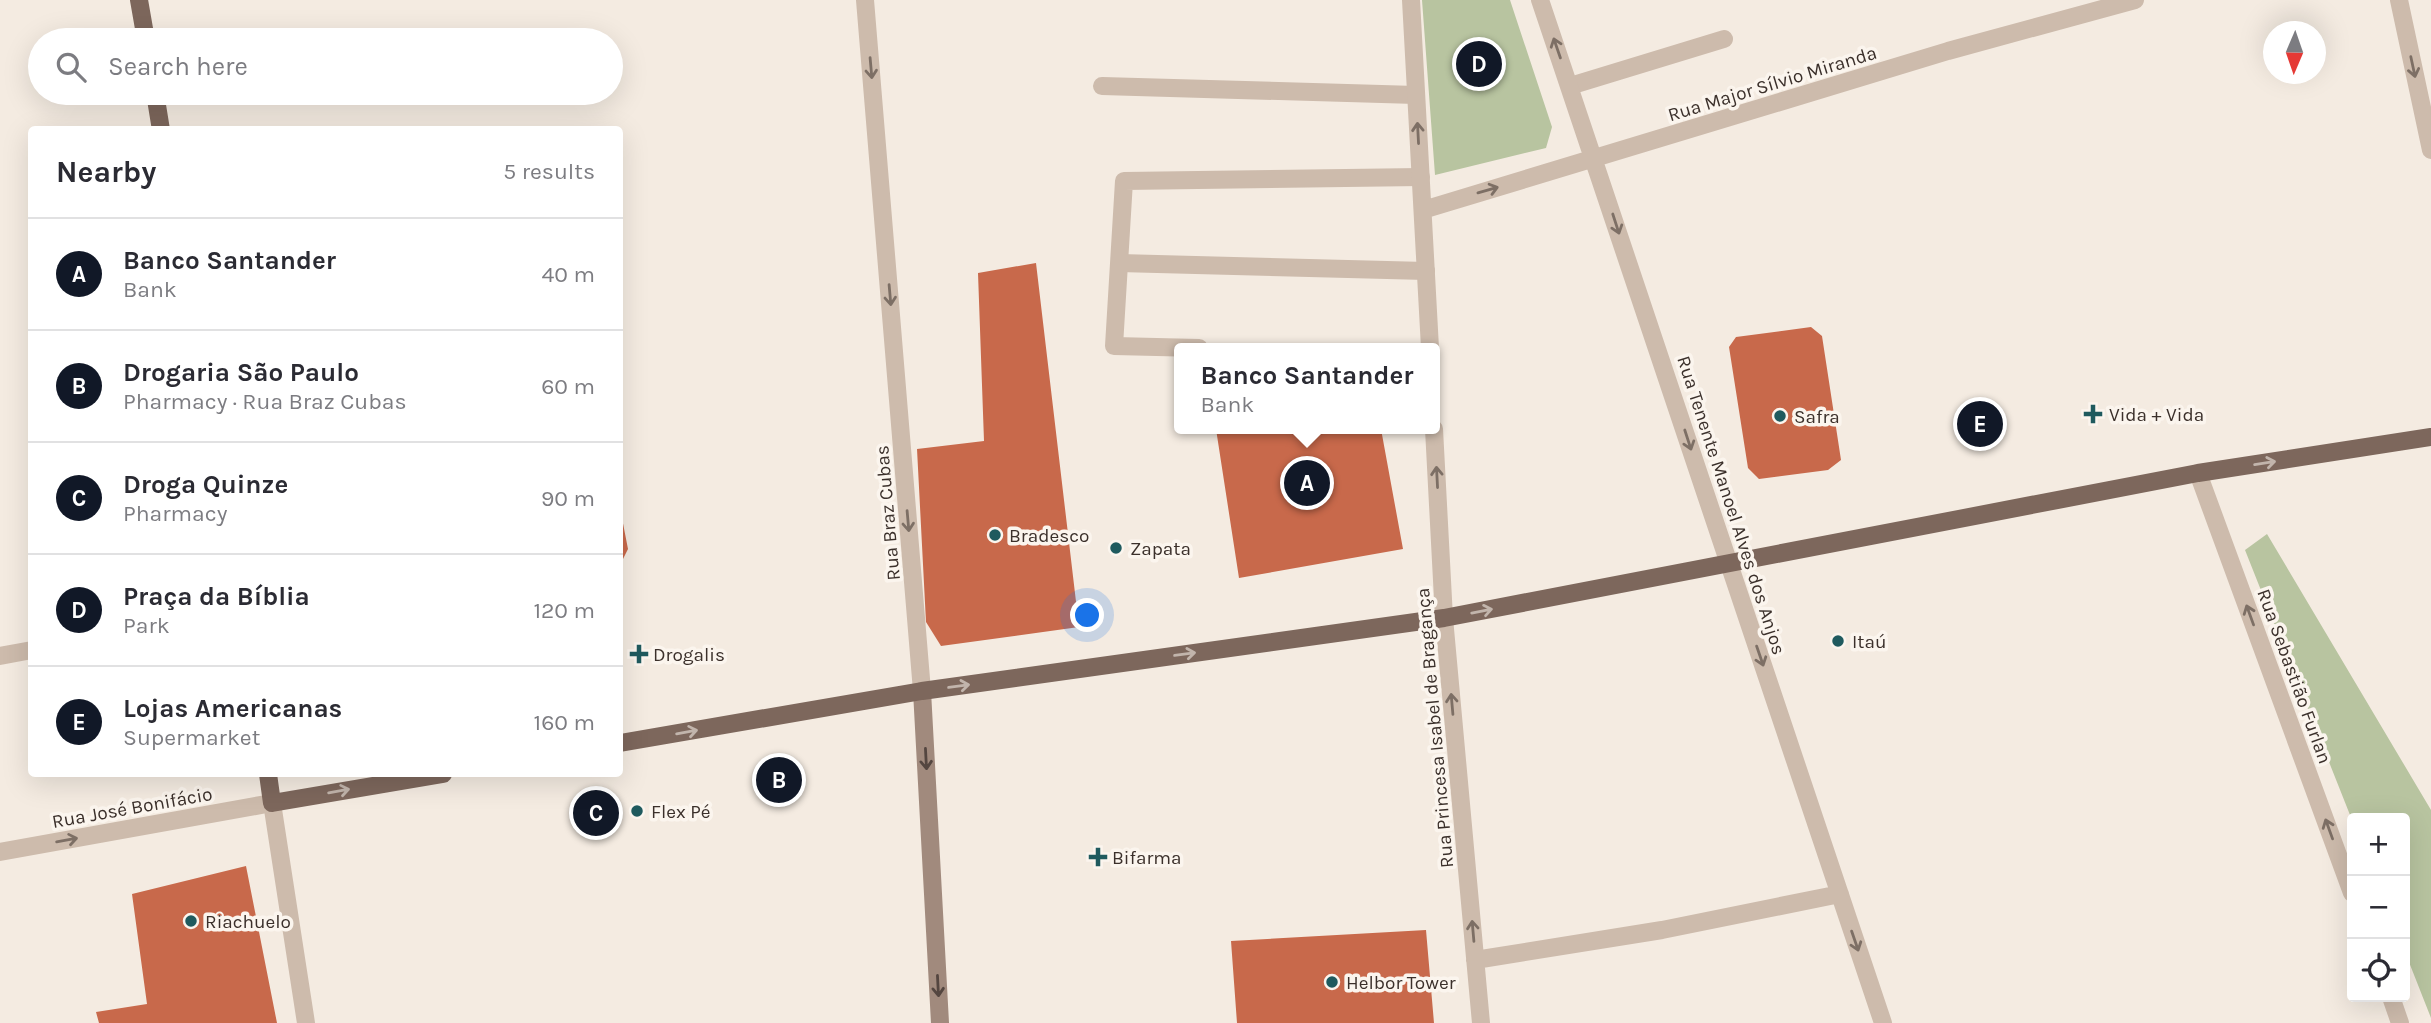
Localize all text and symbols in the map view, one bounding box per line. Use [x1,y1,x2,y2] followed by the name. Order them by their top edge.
[2263,21,2326,84] north arrow
[28,28,623,105] search box
[1550,37,1563,59] one-way arrow
[1456,38,1502,90] pin: D
[1665,42,1879,126] street label: Rua Major Sílvio Miranda
[52,48,90,86] icon: search
[108,51,248,82] text: Search here
[2407,55,2421,78] one-way arrow
[865,56,878,79] one-way arrow
[1412,122,1425,145] one-way arrow
[56,154,156,190] text: Nearby
[503,158,595,185] text: 5 results
[1477,183,1499,196] one-way arrow
[1611,212,1623,234] one-way arrow
[123,245,336,276] text: Banco Santander
[72,261,86,288] text: A
[542,261,595,288] text: 40 m
[123,276,177,303] text: Bank
[884,283,897,306] one-way arrow
[1174,343,1440,434] popup
[1672,353,1790,658] street label: Rua Tenente Manoel Alves dos Anjos
[123,357,359,388] text: Drogaria São Paulo
[1201,360,1413,391] text: Banco Santander
[72,373,86,400] text: B
[541,373,595,400] text: 60 m
[123,388,407,415] text: Pharmacy · Rua Braz Cubas
[1201,391,1254,418] text: Bank
[1957,398,2003,450] pin: E
[2083,404,2103,424] marker: Vida + Vida
[2109,404,2204,426] place label: Vida + Vida
[1794,406,1840,428] place label: Safra
[1772,408,1788,424] marker: Safra
[1682,428,1695,450] one-way arrow
[871,444,905,581] street label: Rua Braz Cubas
[2253,456,2276,469] one-way arrow
[1284,457,1330,509] pin: A
[1430,466,1443,489] one-way arrow
[123,469,288,500] text: Droga Quinze
[72,485,86,512] text: C
[541,485,595,512] text: 90 m
[123,500,227,527] text: Pharmacy
[902,510,915,532] one-way arrow
[1009,525,1089,547] place label: Bradesco
[987,527,1003,543] marker: Bradesco
[1130,538,1191,560] place label: Zapata
[1108,540,1124,556] marker: Zapata
[123,581,310,612] text: Praça da Bíblia
[2252,586,2336,767] street label: Rua Sebastião Furlan
[1412,587,1458,869] street label: Rua Princesa Isabel de Bragança
[71,597,87,624] text: D
[533,597,595,624] text: 120 m
[1070,598,1104,632] your location
[1470,603,1493,617] one-way arrow
[2243,605,2255,627] one-way arrow
[123,612,170,639] text: Park
[1852,631,1886,653] place label: Itaú
[1830,633,1846,649] marker: Itaú
[653,644,725,666] place label: Drogalis
[1754,644,1767,666] one-way arrow
[631,646,647,662] marker: Drogalis
[1173,648,1196,661] one-way arrow
[948,679,970,692] one-way arrow
[123,693,342,724] text: Lojas Americanas
[1445,693,1458,716] one-way arrow
[72,709,86,736] text: E
[534,709,595,736] text: 160 m
[123,724,260,751] text: Supermarket
[675,725,698,738] one-way arrow
[920,747,933,770] one-way arrow
[756,754,802,806] pin: B
[50,783,214,833] street label: Rua José Bonifácio
[327,784,350,797] one-way arrow
[573,787,619,839] pin: C
[651,801,711,823] place label: Flex Pé
[629,803,645,819] marker: Flex Pé
[2347,813,2410,1002] map controls
[2347,813,2410,876] button: +
[2321,818,2334,840] one-way arrow
[55,833,78,846] one-way arrow
[1112,847,1182,869] place label: Bifarma
[1090,849,1106,865] marker: Bifarma
[2347,876,2410,939] button: −
[205,911,291,933] place label: Riachuelo
[183,913,199,929] marker: Riachuelo
[1466,920,1479,942] one-way arrow
[1849,930,1862,952] one-way arrow
[2347,939,2410,1002] button: locate
[1346,972,1456,994] place label: Helbor Tower
[1324,974,1340,990] marker: Helbor Tower
[931,975,944,998] one-way arrow

